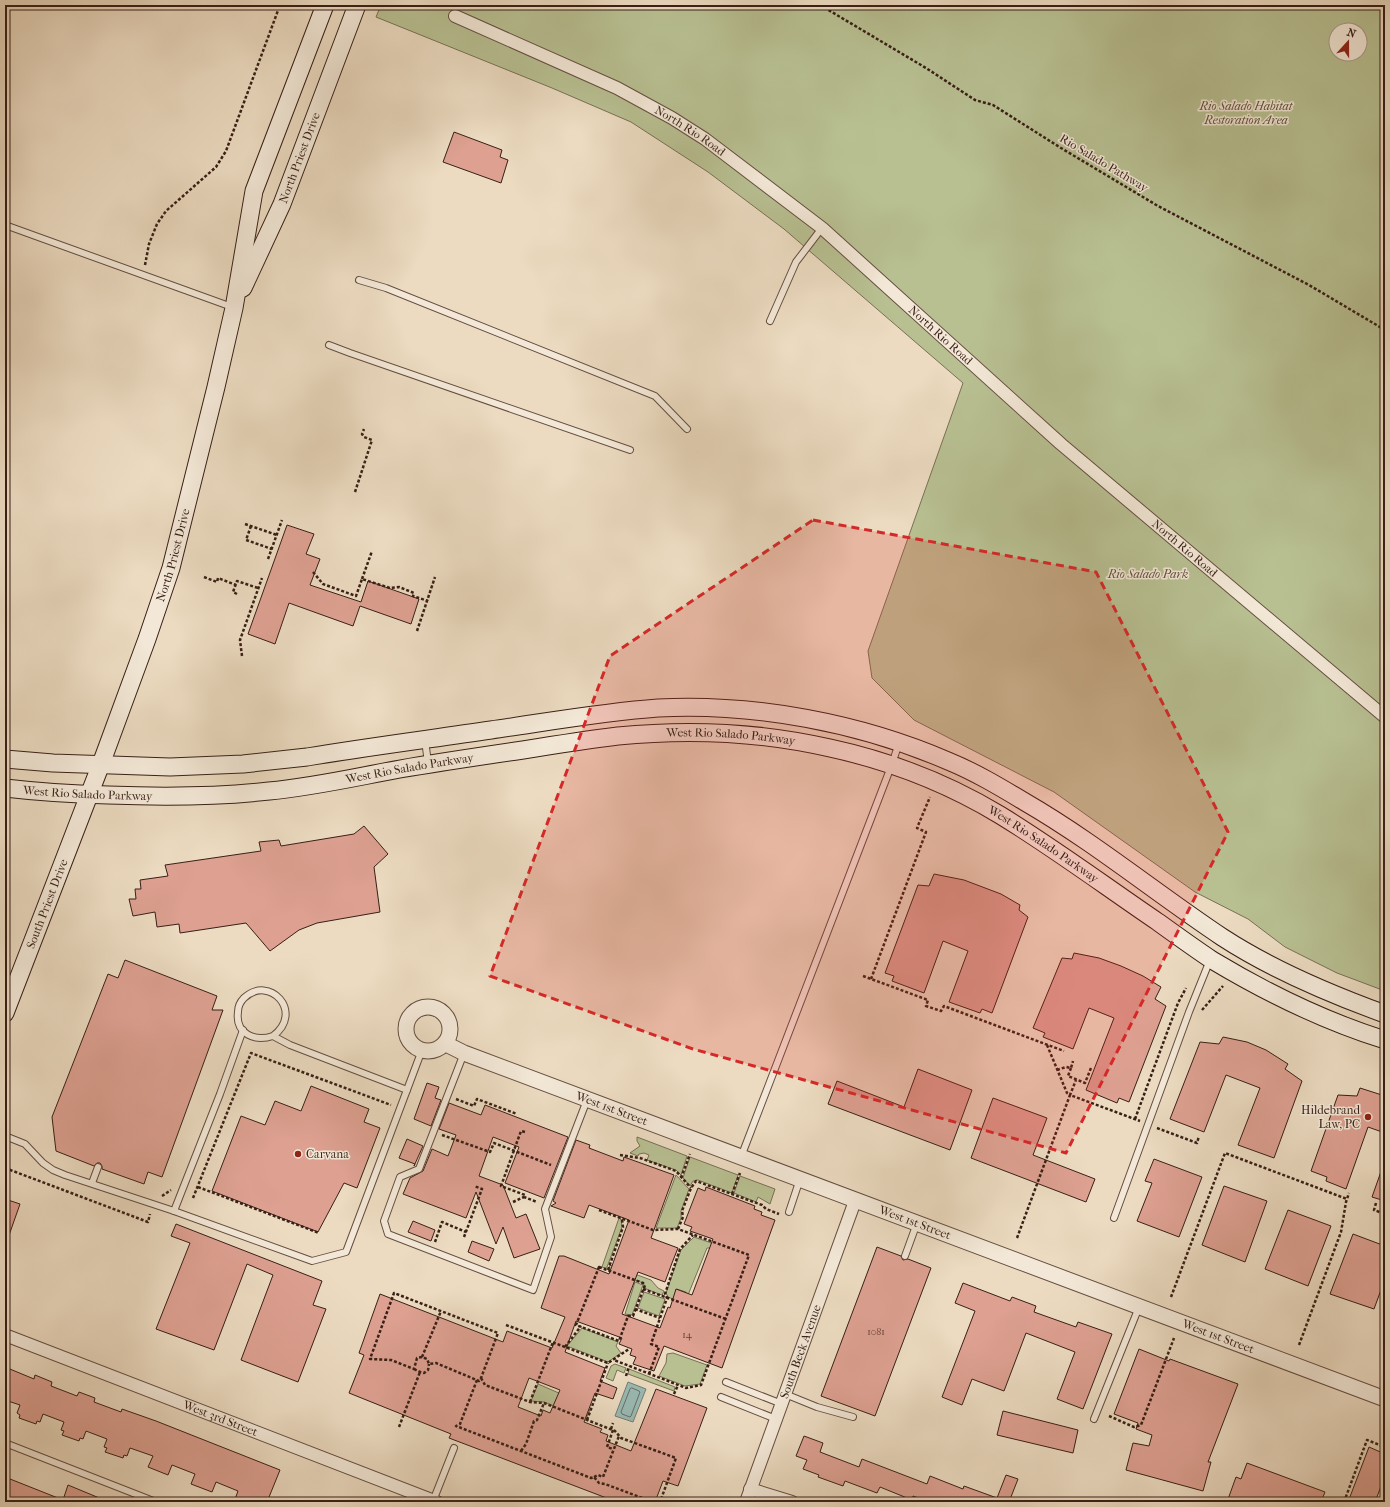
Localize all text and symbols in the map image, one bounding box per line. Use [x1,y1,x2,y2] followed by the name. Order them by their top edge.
[1328,22,1368,62] north arrow
[1345,26,1358,41] text: N
[1198,99,1294,127] park label: Rio Salado Habitat Restoration Area
[652,103,728,159] street label: North Rio Road
[276,110,323,205] street label: North Priest Drive
[1057,131,1151,195] street label: Rio Salado Pathway
[906,303,976,368] street label: North Rio Road
[153,507,193,603] street label: North Priest Drive
[1149,517,1221,580] street label: North Rio Road
[1107,567,1188,581] park label: Rio Salado Park
[665,725,797,748] street label: West Rio Salado Parkway
[344,750,475,786] street label: West Rio Salado Parkway
[22,783,153,803] street label: West Rio Salado Parkway
[985,802,1102,886] street label: West Rio Salado Parkway
[23,857,71,951] street label: South Priest Drive
[573,1088,650,1129] street label: West 1st Street
[1301,1103,1360,1131] place label: Hildebrand Law, PC
[1363,1112,1373,1122] marker: Hildebrand Law, PC
[306,1147,349,1161] place label: Carvana
[293,1149,303,1159] marker: Carvana
[876,1202,954,1243] street label: West 1st Street
[777,1303,824,1401] street label: South Beck Avenue
[1180,1316,1257,1357] street label: West 1st Street
[867,1326,885,1338] house number: 1081
[682,1329,693,1341] house number: 14
[180,1397,260,1439] street label: West 3rd Street

